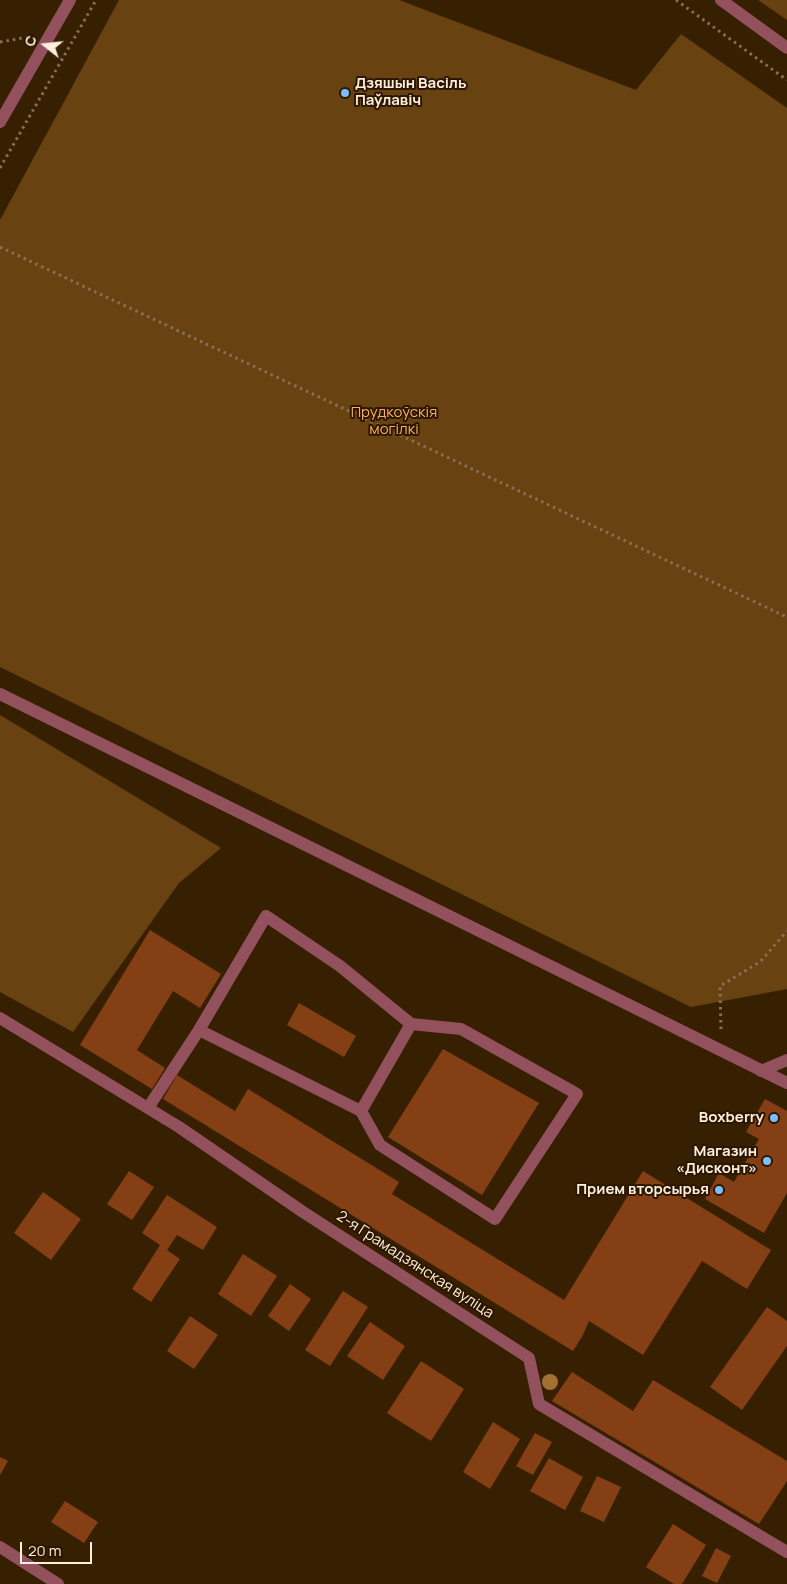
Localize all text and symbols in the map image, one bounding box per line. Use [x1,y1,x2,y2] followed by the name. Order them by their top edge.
[20,20,70,70] north arrow
[20,33,41,48] text: С
[355,75,466,110] place label: Дзяшын Васіль Паўлавіч
[339,87,351,99] marker: Дзяшын Васіль Паўлавіч
[351,404,437,439] park label: Прудкоўскія могілкі
[699,1109,764,1127] place label: Boxberry
[768,1112,780,1124] marker: Boxberry
[676,1143,757,1178] place label: Магазин «Дисконт»
[761,1155,773,1167] marker: Магазин «Дисконт»
[576,1181,709,1199] place label: Прием вторсырья
[713,1184,725,1196] marker: Прием вторсырья
[333,1207,497,1323] street label: 2-я Грамадзянская вуліца
[22,1532,95,1564] scale bar
[28,1540,61,1561] text: 20 m

